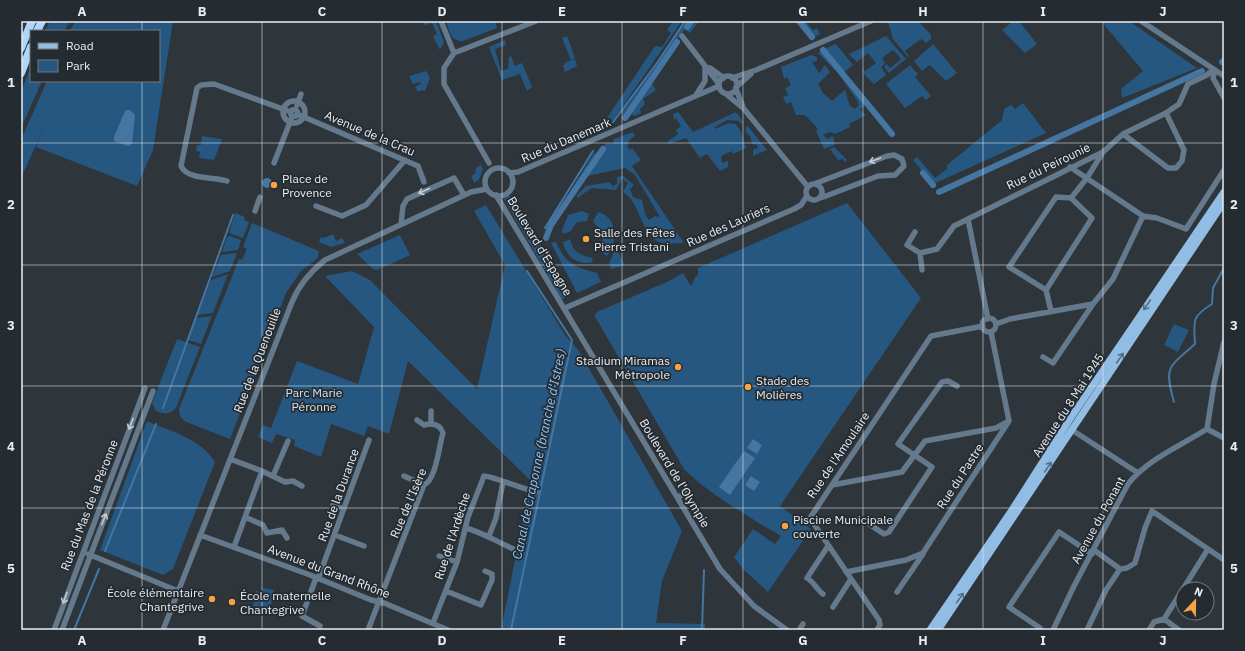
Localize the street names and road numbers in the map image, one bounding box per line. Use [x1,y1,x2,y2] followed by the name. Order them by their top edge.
[323,107,417,159] street label: Avenue de la Crau
[519,114,614,166] street label: Rue du Danemark
[1004,139,1093,193] street label: Rue du Peirounie
[504,194,576,299] street label: Boulevard d'Espagne
[684,200,772,250] street label: Rue des Lauriers
[230,305,284,415] street label: Rue de la Quenouille
[1029,350,1107,460] street label: Avenue du 8 Mai 1945
[803,409,873,501] street label: Rue de l'Amoulaire
[636,416,714,531] street label: Boulevard de l'Olympie
[57,437,121,573] street label: Rue du Mas de la Péronne
[933,440,987,512] street label: Rue du Pastre
[314,446,362,544] street label: Rue de la Durance
[387,465,430,540] street label: Rue de l'Isère
[1068,474,1128,566] street label: Avenue du Ponant
[431,490,473,582] street label: Rue de l'Ardèche
[266,541,393,601] street label: Avenue du Grand Rhône

